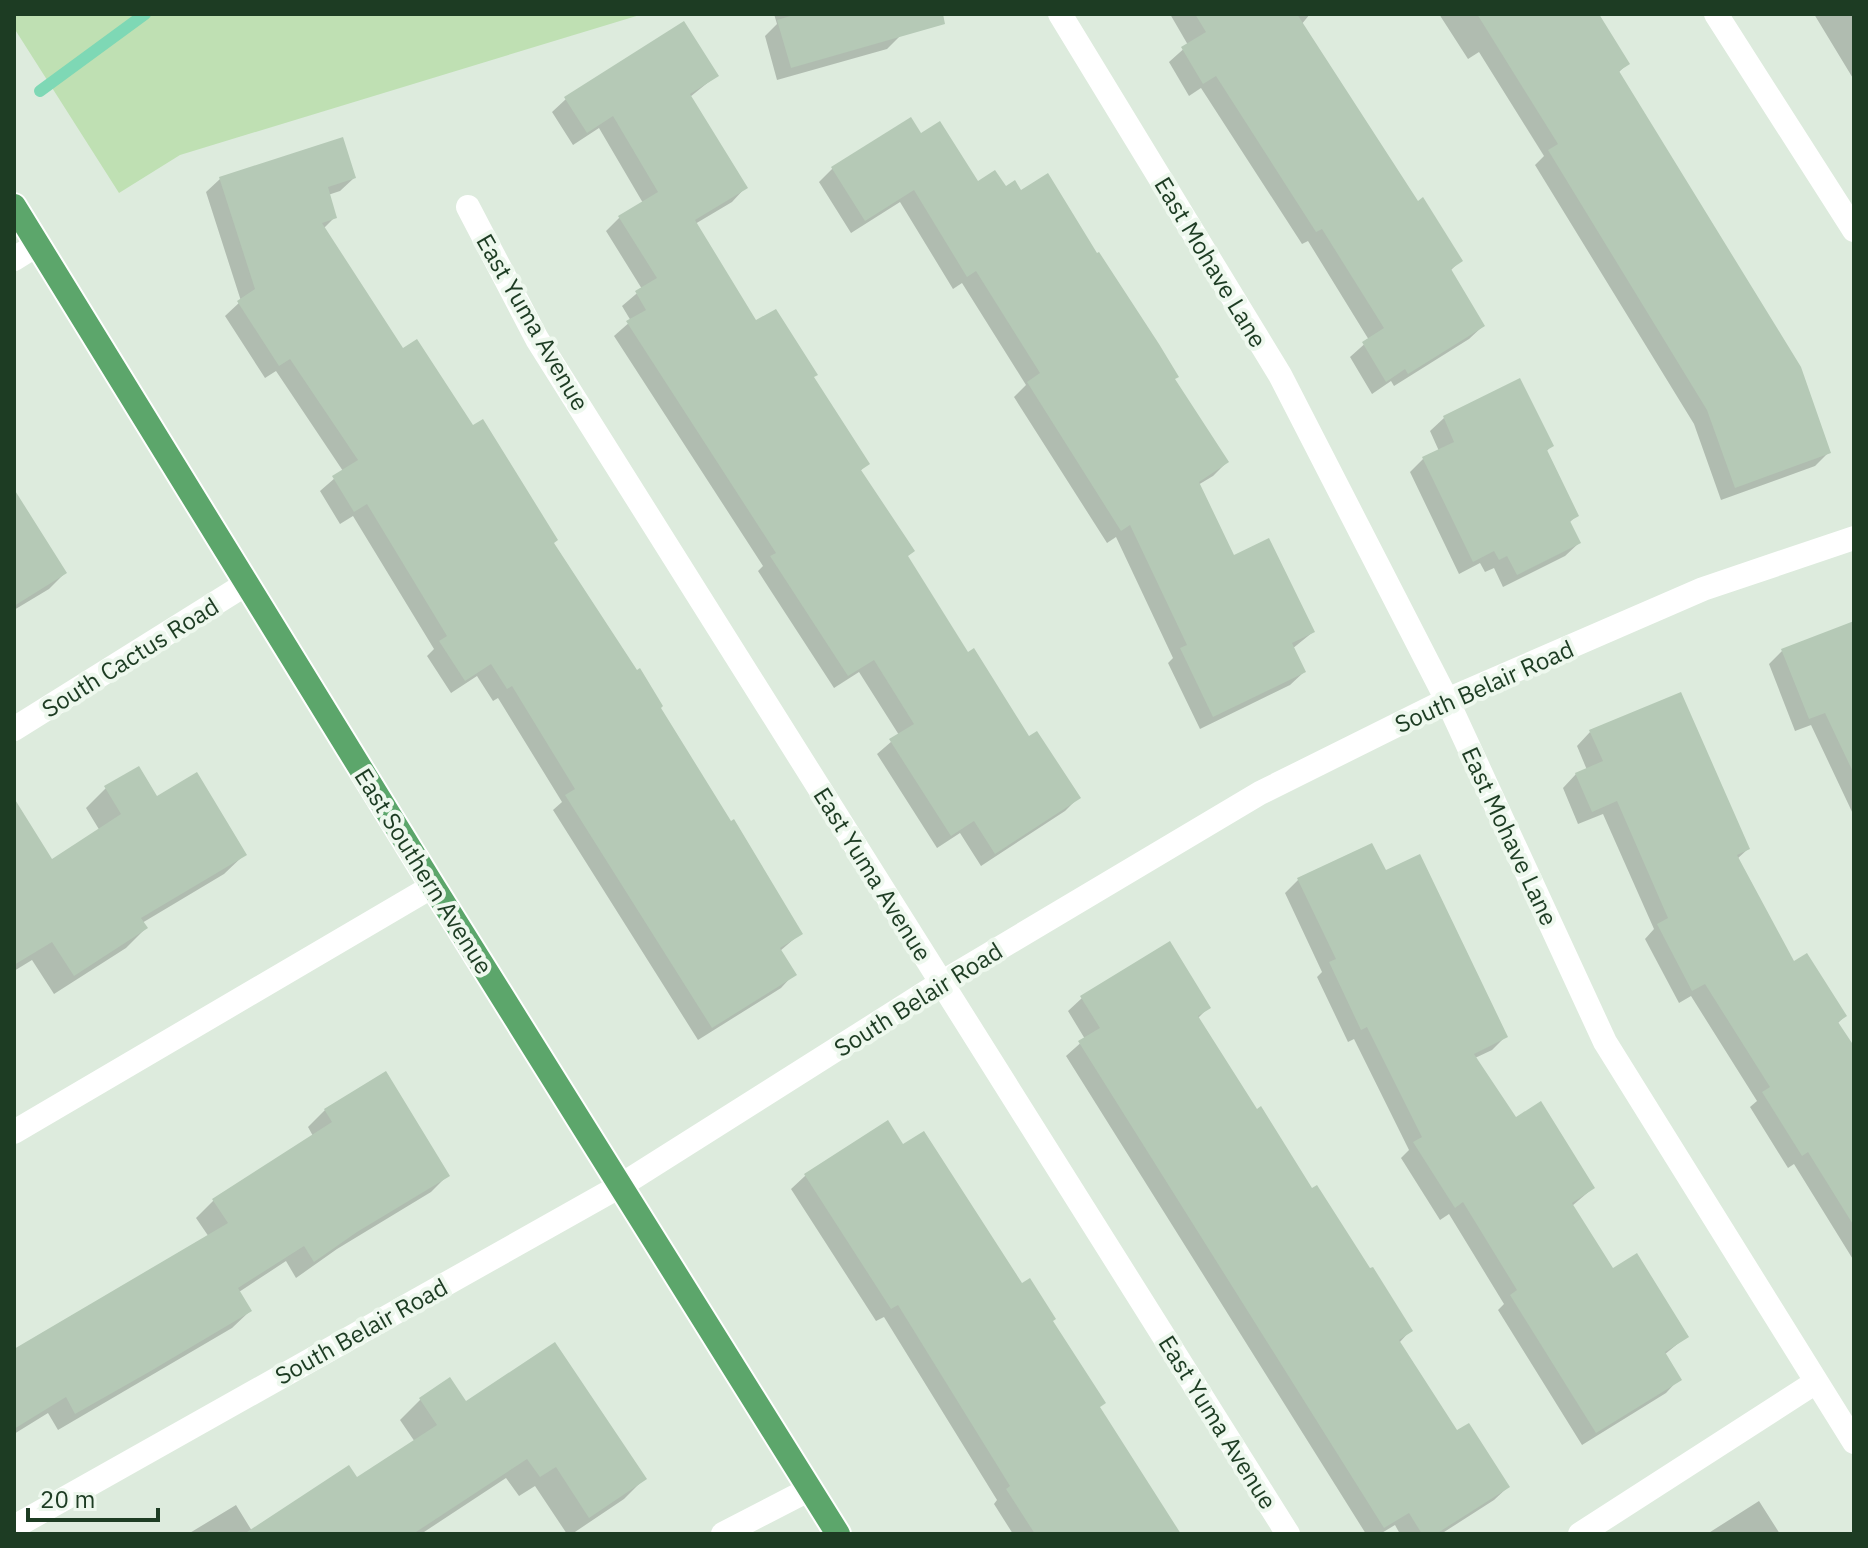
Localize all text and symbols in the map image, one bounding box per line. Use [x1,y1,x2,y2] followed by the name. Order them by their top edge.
[1147,171,1275,353] street label: East Mohave Lane
[469,228,597,416] street label: East Yuma Avenue
[35,590,225,724] street label: South Cactus Road
[1390,632,1578,740] street label: South Belair Road
[1455,741,1565,931] street label: East Mohave Lane
[348,762,500,980] street label: East Southern Avenue
[807,781,939,967] street label: East Yuma Avenue
[828,934,1008,1064] street label: South Belair Road
[269,1270,453,1392] street label: South Belair Road
[1152,1329,1284,1515] street label: East Yuma Avenue
[28,1472,158,1522] scale bar
[40,1483,95,1515] text: 20 m

